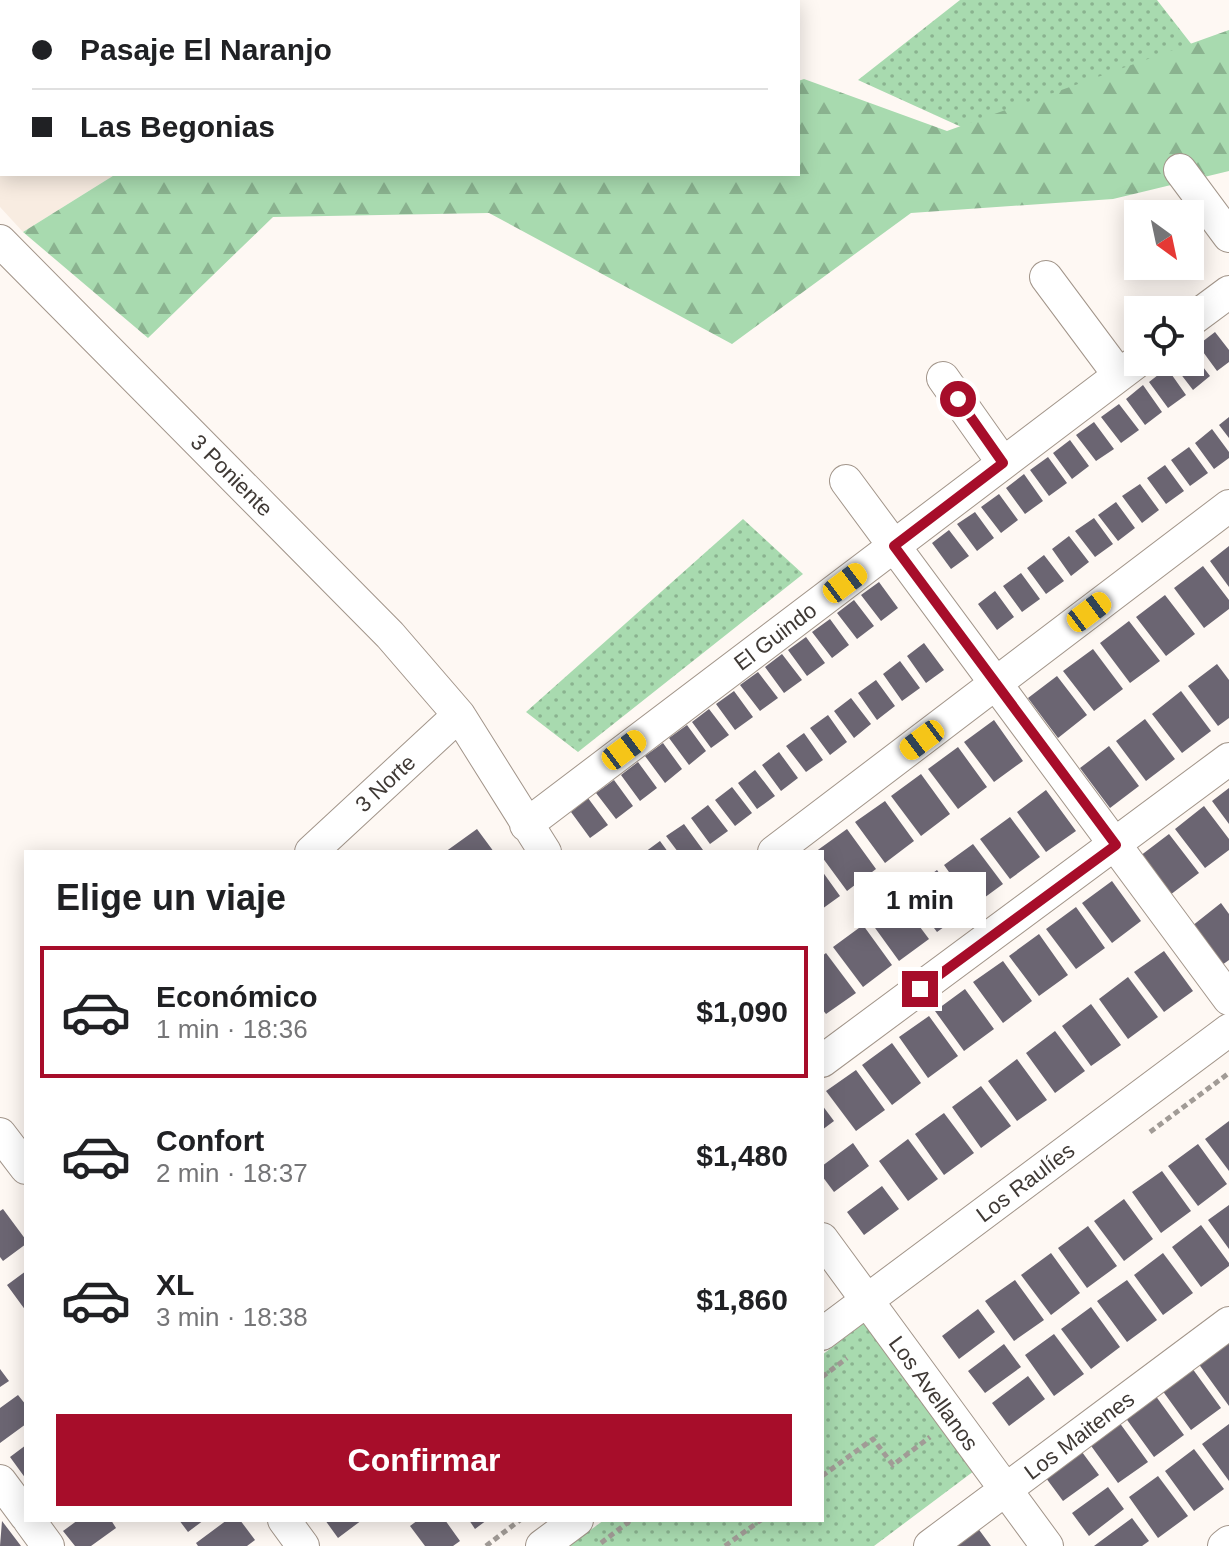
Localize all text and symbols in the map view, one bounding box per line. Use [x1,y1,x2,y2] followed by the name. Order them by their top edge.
[80,33,332,66] text: Pasaje El Naranjo
[80,110,275,143] text: Las Begonias
[1124,200,1204,280] north arrow
[1124,200,1204,376] map controls
[1124,296,1204,376] button: locate
[940,381,976,417] route start
[186,429,278,521] street label: 3 Poniente
[819,559,871,607] car
[1063,588,1115,636] car
[729,597,821,675] street label: El Guindo
[896,716,948,764] car
[598,726,650,774] car
[350,750,420,817] street label: 3 Norte
[854,873,986,929] callout: 1 min
[56,877,286,918] text: Elige un viaje
[886,885,954,915] text: 1 min
[902,971,938,1007] route end
[60,976,132,1048] icon: car
[156,980,318,1013] text: Económico
[696,995,788,1028] text: $1,090
[156,1014,308,1044] text: 1 min · 18:36
[60,1120,132,1192] icon: car
[156,1124,264,1157] text: Confort
[971,1137,1079,1227] street label: Los Raulíes
[696,1139,788,1172] text: $1,480
[156,1158,308,1188] text: 2 min · 18:37
[60,1264,132,1336] icon: car
[156,1268,194,1301] text: XL
[696,1283,788,1316] text: $1,860
[156,1302,308,1332] text: 3 min · 18:38
[884,1331,983,1455] street label: Los Avellanos
[1020,1386,1139,1485] street label: Los Maitenes
[56,1414,792,1506] button: Confirmar

